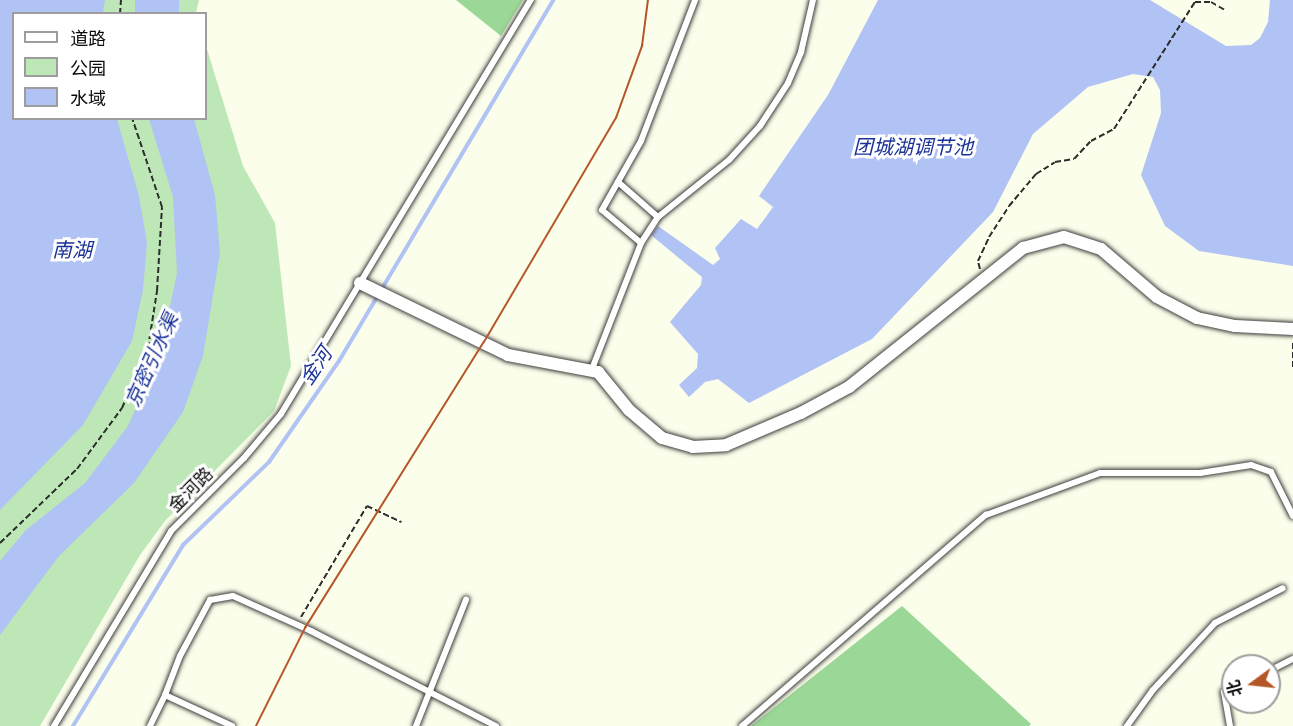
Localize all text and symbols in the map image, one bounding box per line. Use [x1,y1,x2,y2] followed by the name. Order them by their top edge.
[12,12,207,120] legend
[70,28,106,50] text: 道路
[70,58,106,80] text: 公园
[70,88,106,110] text: 水域
[853,135,973,159] water label: 团城湖调节池
[52,238,92,262] water label: 南湖
[121,309,183,411] water label: 京密引水渠
[295,343,337,389] water label: 金河
[164,463,218,517] street label: 金河路
[1221,654,1281,714] north arrow
[1224,678,1246,698] text: 北

